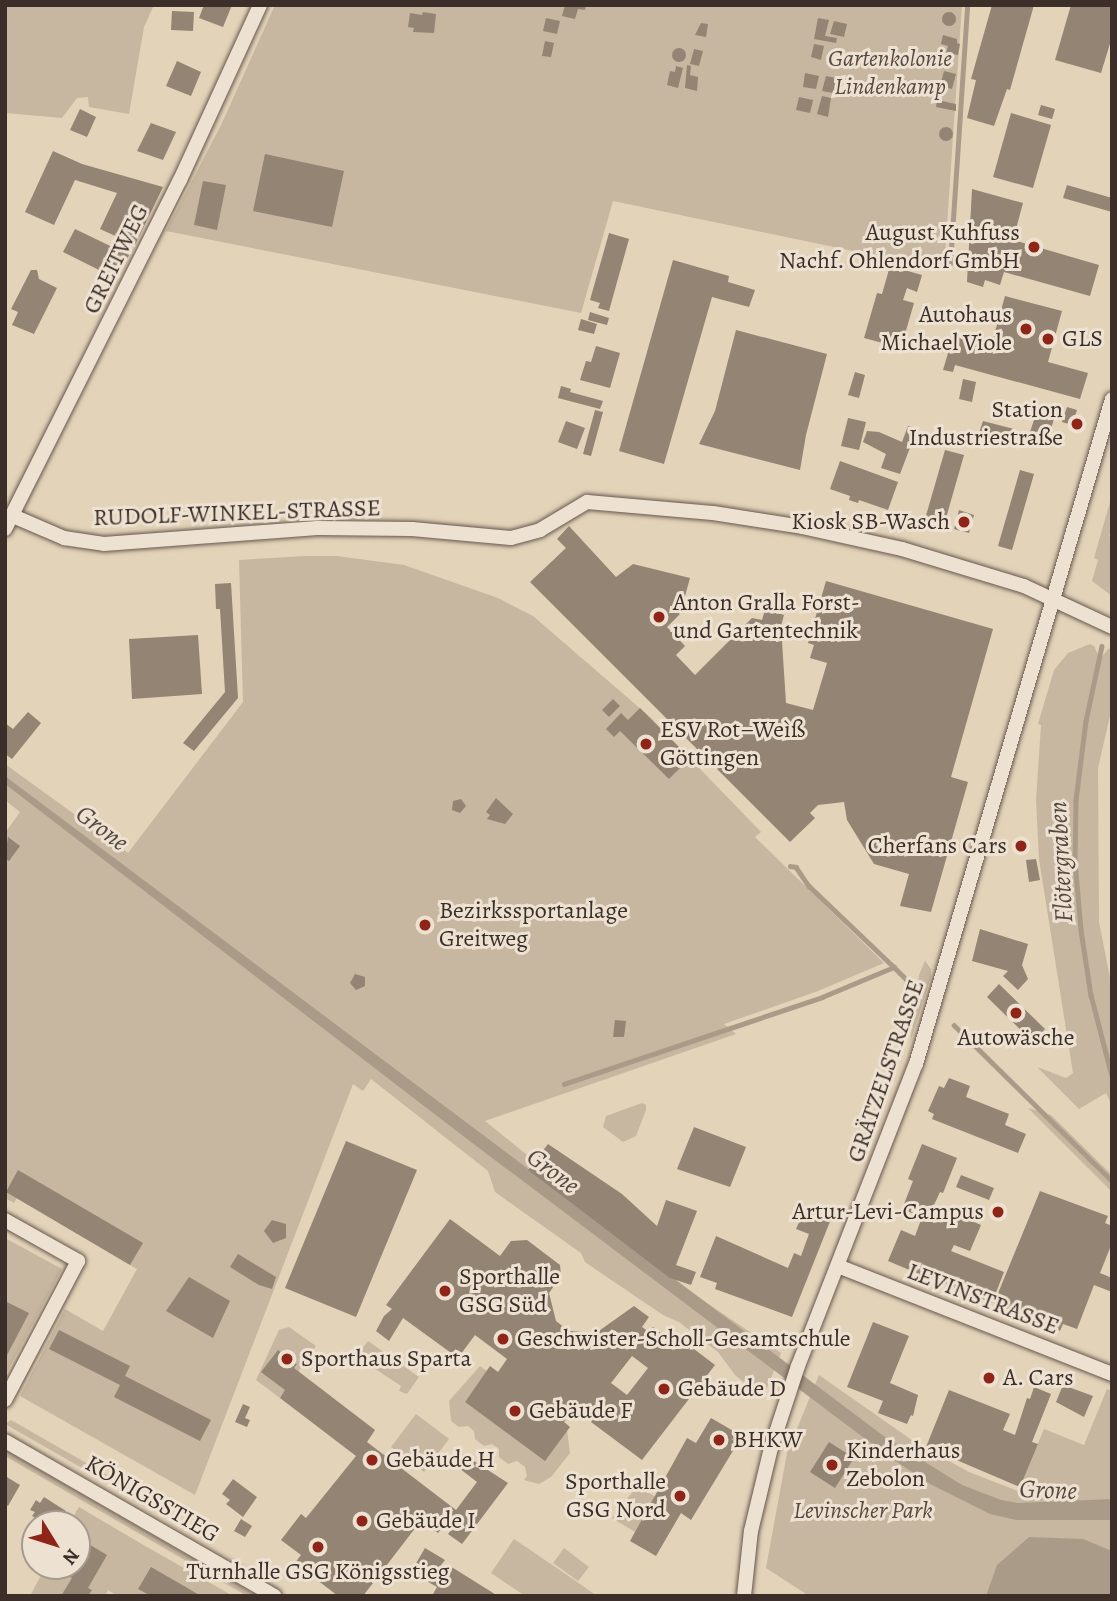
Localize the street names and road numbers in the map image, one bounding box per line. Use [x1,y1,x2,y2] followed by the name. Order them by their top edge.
[77,200,155,318] street label: GREITWEG
[93,494,381,532] street label: RUDOLF-WINKEL-STRASSE
[841,976,931,1166] street label: GRÄTZELSTRASSE
[903,1257,1063,1341] street label: LEVINSTRASSE
[80,1449,224,1549] street label: KÖNIGSSTIEG

